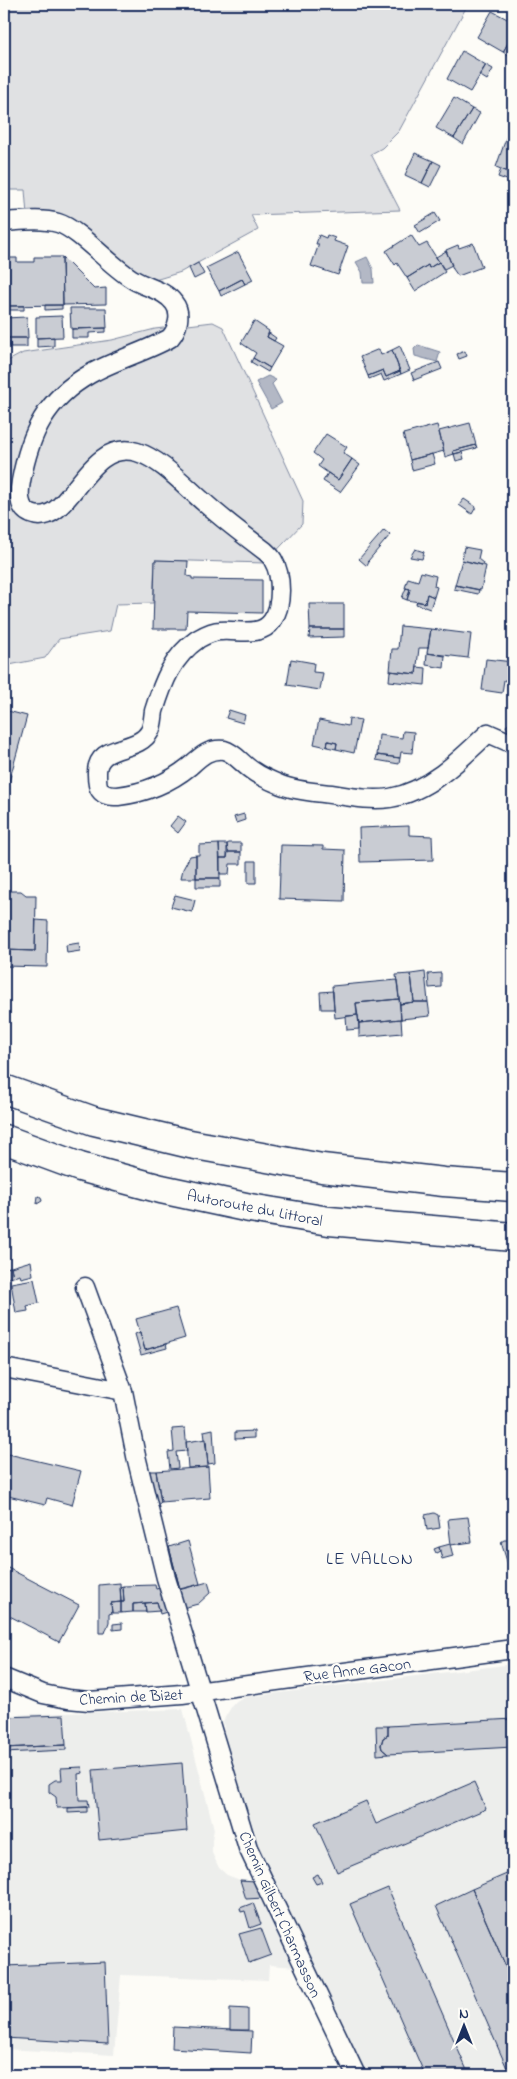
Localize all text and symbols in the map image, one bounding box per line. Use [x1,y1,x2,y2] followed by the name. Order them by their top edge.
[185,1184,325,1234] street label: Autoroute du Littoral
[326,1547,414,1573] district label: LE VALLON
[302,1652,412,1689] street label: Rue Anne Gacon
[79,1683,184,1713] street label: Chemin de Bizet
[232,1828,327,2002] street label: Chemin Gilbert Charmasson
[440,2002,490,2052] north arrow
[459,2004,469,2025] text: N

